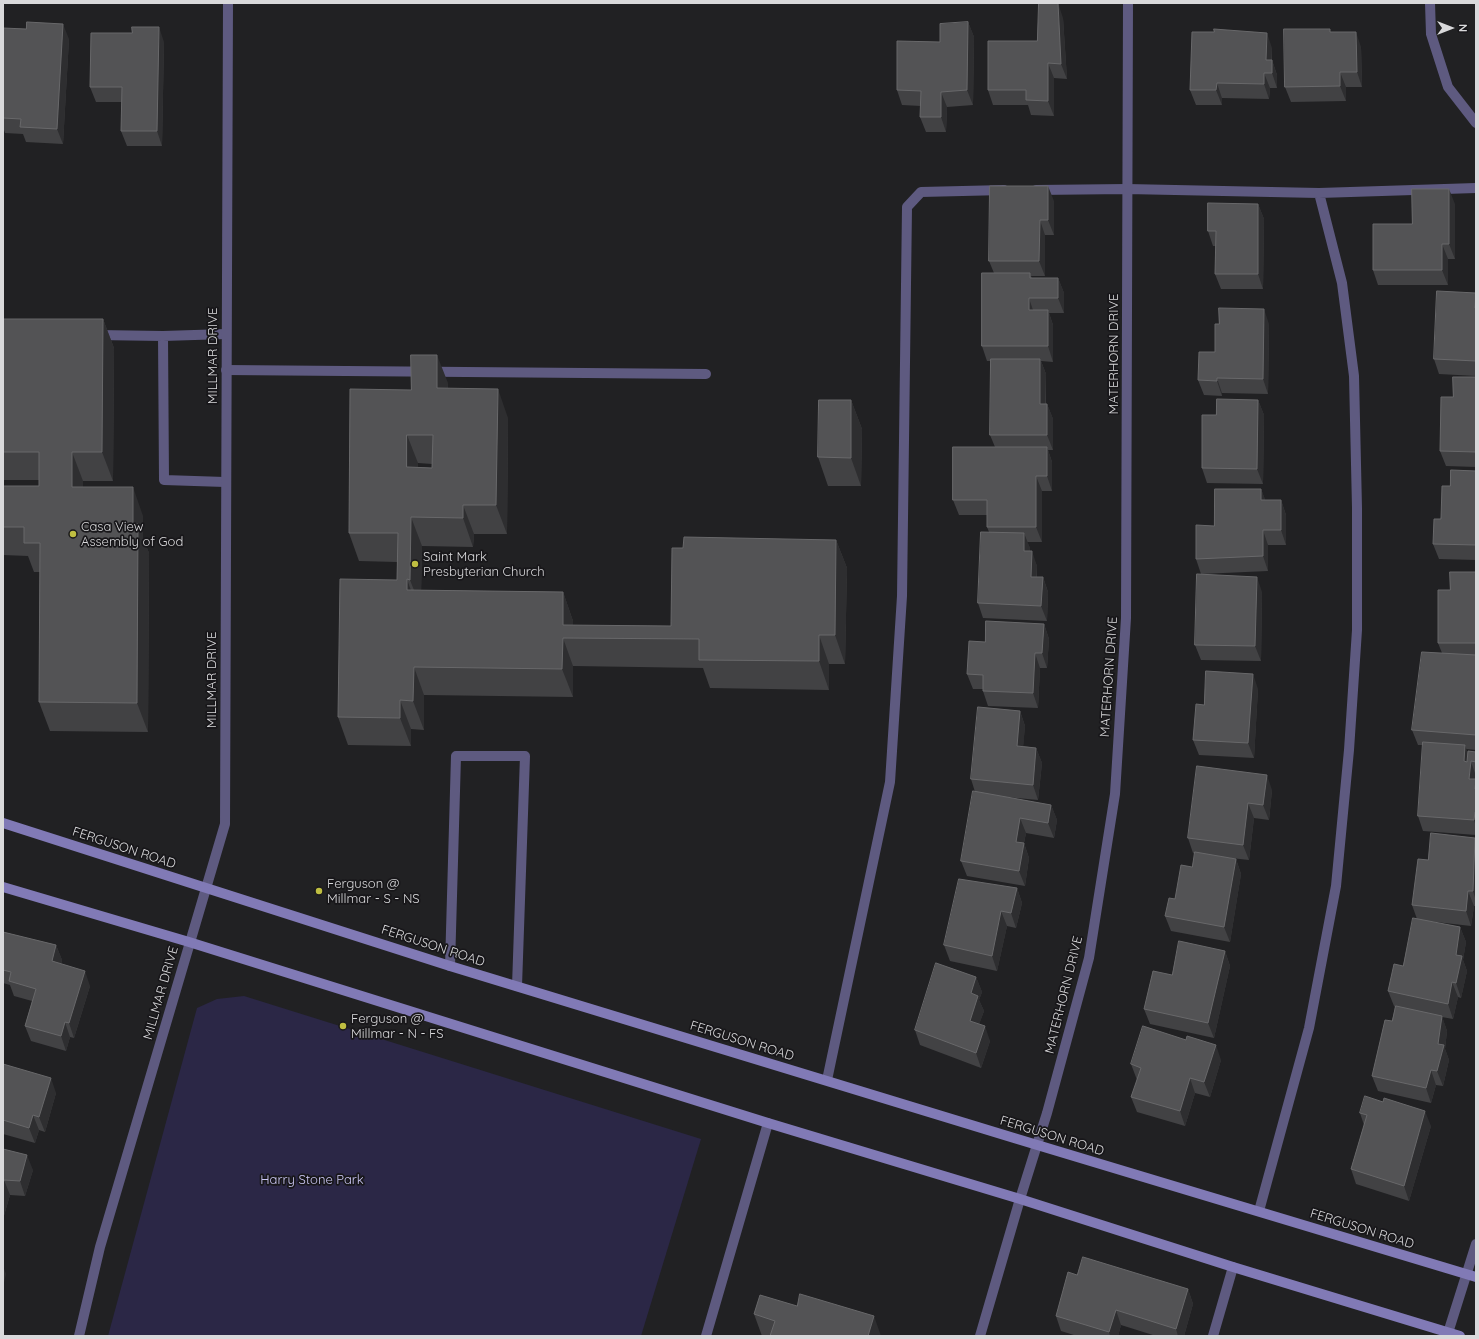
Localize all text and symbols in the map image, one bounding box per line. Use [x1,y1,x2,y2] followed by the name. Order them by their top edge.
[1431,8,1471,48] north arrow
[1456,24,1470,32] text: N
[1106,294,1122,414] street label: MATERHORN DRIVE
[205,308,221,404] street label: MILLMAR DRIVE
[81,519,183,550] place label: Casa View Assembly of God
[68,529,78,539] marker: Casa View Assembly of God
[423,549,545,580] place label: Saint Mark Presbyterian Church
[410,559,420,569] marker: Saint Mark Presbyterian Church
[1097,616,1121,738] street label: MATERHORN DRIVE
[204,632,220,728] street label: MILLMAR DRIVE
[70,824,178,872] street label: FERGUSON ROAD
[327,876,420,907] place label: Ferguson @ Millmar - S - NS
[314,886,324,896] marker: Ferguson @ Millmar - S - NS
[379,922,487,970] street label: FERGUSON ROAD
[1042,934,1086,1056] street label: MATERHORN DRIVE
[140,944,182,1042] street label: MILLMAR DRIVE
[351,1011,444,1042] place label: Ferguson @ Millmar - N - FS
[688,1018,796,1064] street label: FERGUSON ROAD
[338,1021,348,1031] marker: Ferguson @ Millmar - N - FS
[998,1113,1106,1159] street label: FERGUSON ROAD
[260,1172,364,1188] park label: Harry Stone Park
[1308,1206,1416,1252] street label: FERGUSON ROAD

